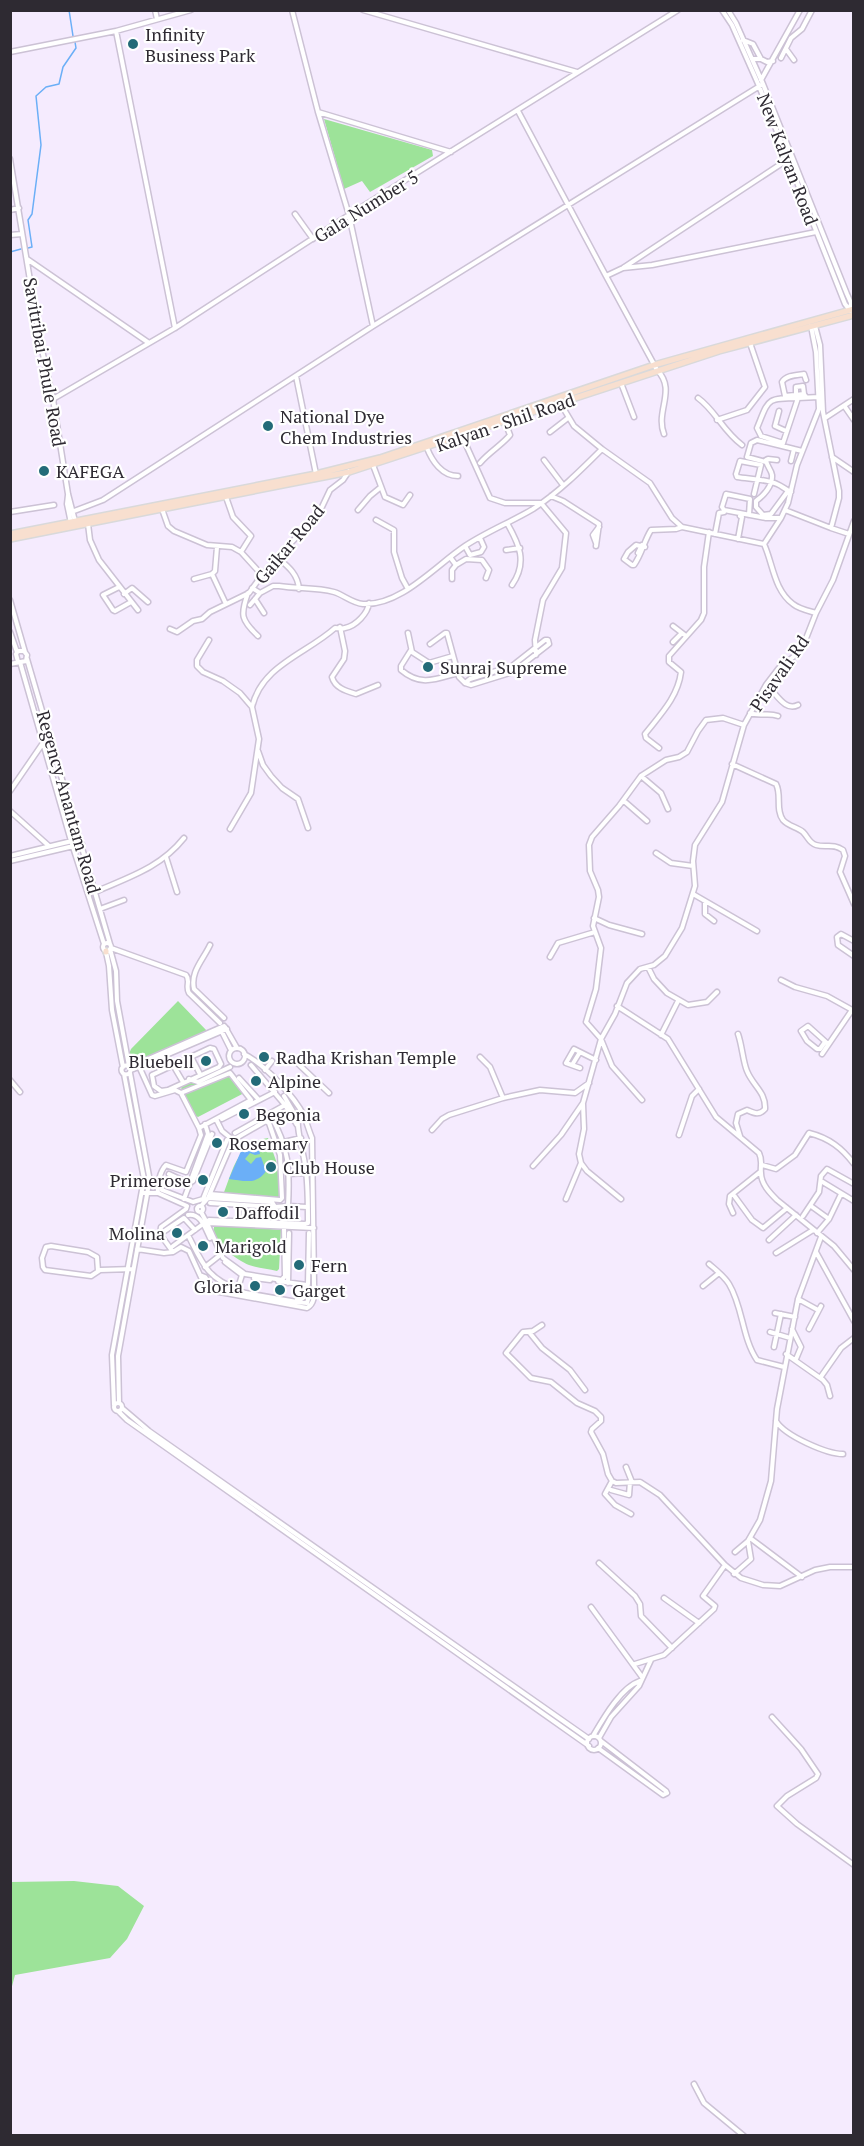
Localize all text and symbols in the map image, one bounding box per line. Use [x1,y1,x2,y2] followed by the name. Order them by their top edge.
[145,22,256,67] place label: Infinity Business Park
[126,37,140,51] marker: Infinity Business Park
[752,90,824,228] street label: New Kalyan Road
[309,164,423,248] street label: Gala Number 5
[18,275,72,449] street label: Savitribai Phule Road
[432,387,578,457] street label: Kalyan - Shil Road
[280,404,412,449] place label: National Dye Chem Industries
[261,419,275,433] marker: National Dye Chem Industries
[56,459,125,483] place label: KAFEGA
[37,464,51,478] marker: KAFEGA
[249,499,329,589] street label: Gaikar Road
[744,630,814,716] street label: Pisavali Rd
[440,655,567,679] place label: Sunraj Supreme
[421,660,435,674] marker: Sunraj Supreme
[31,708,107,896] street label: Regency Anantam Road
[276,1045,456,1069] place label: Radha Krishan Temple
[128,1049,194,1073] place label: Bluebell
[257,1050,271,1064] marker: Radha Krishan Temple
[199,1054,213,1068] marker: Bluebell
[268,1069,321,1093] place label: Alpine
[249,1074,263,1088] marker: Alpine
[256,1102,321,1126] place label: Begonia
[237,1107,251,1121] marker: Begonia
[229,1131,309,1155] place label: Rosemary
[210,1136,224,1150] marker: Rosemary
[283,1155,375,1179] place label: Club House
[264,1160,278,1174] marker: Club House
[110,1168,191,1192] place label: Primerose
[196,1173,210,1187] marker: Primerose
[235,1200,300,1224] place label: Daffodil
[216,1205,230,1219] marker: Daffodil
[109,1221,165,1245] place label: Molina
[170,1226,184,1240] marker: Molina
[215,1234,287,1258] place label: Marigold
[196,1239,210,1253] marker: Marigold
[311,1253,348,1277] place label: Fern
[292,1258,306,1272] marker: Fern
[194,1274,243,1298] place label: Gloria
[292,1278,346,1302] place label: Garget
[248,1279,262,1293] marker: Gloria
[273,1283,287,1297] marker: Garget

